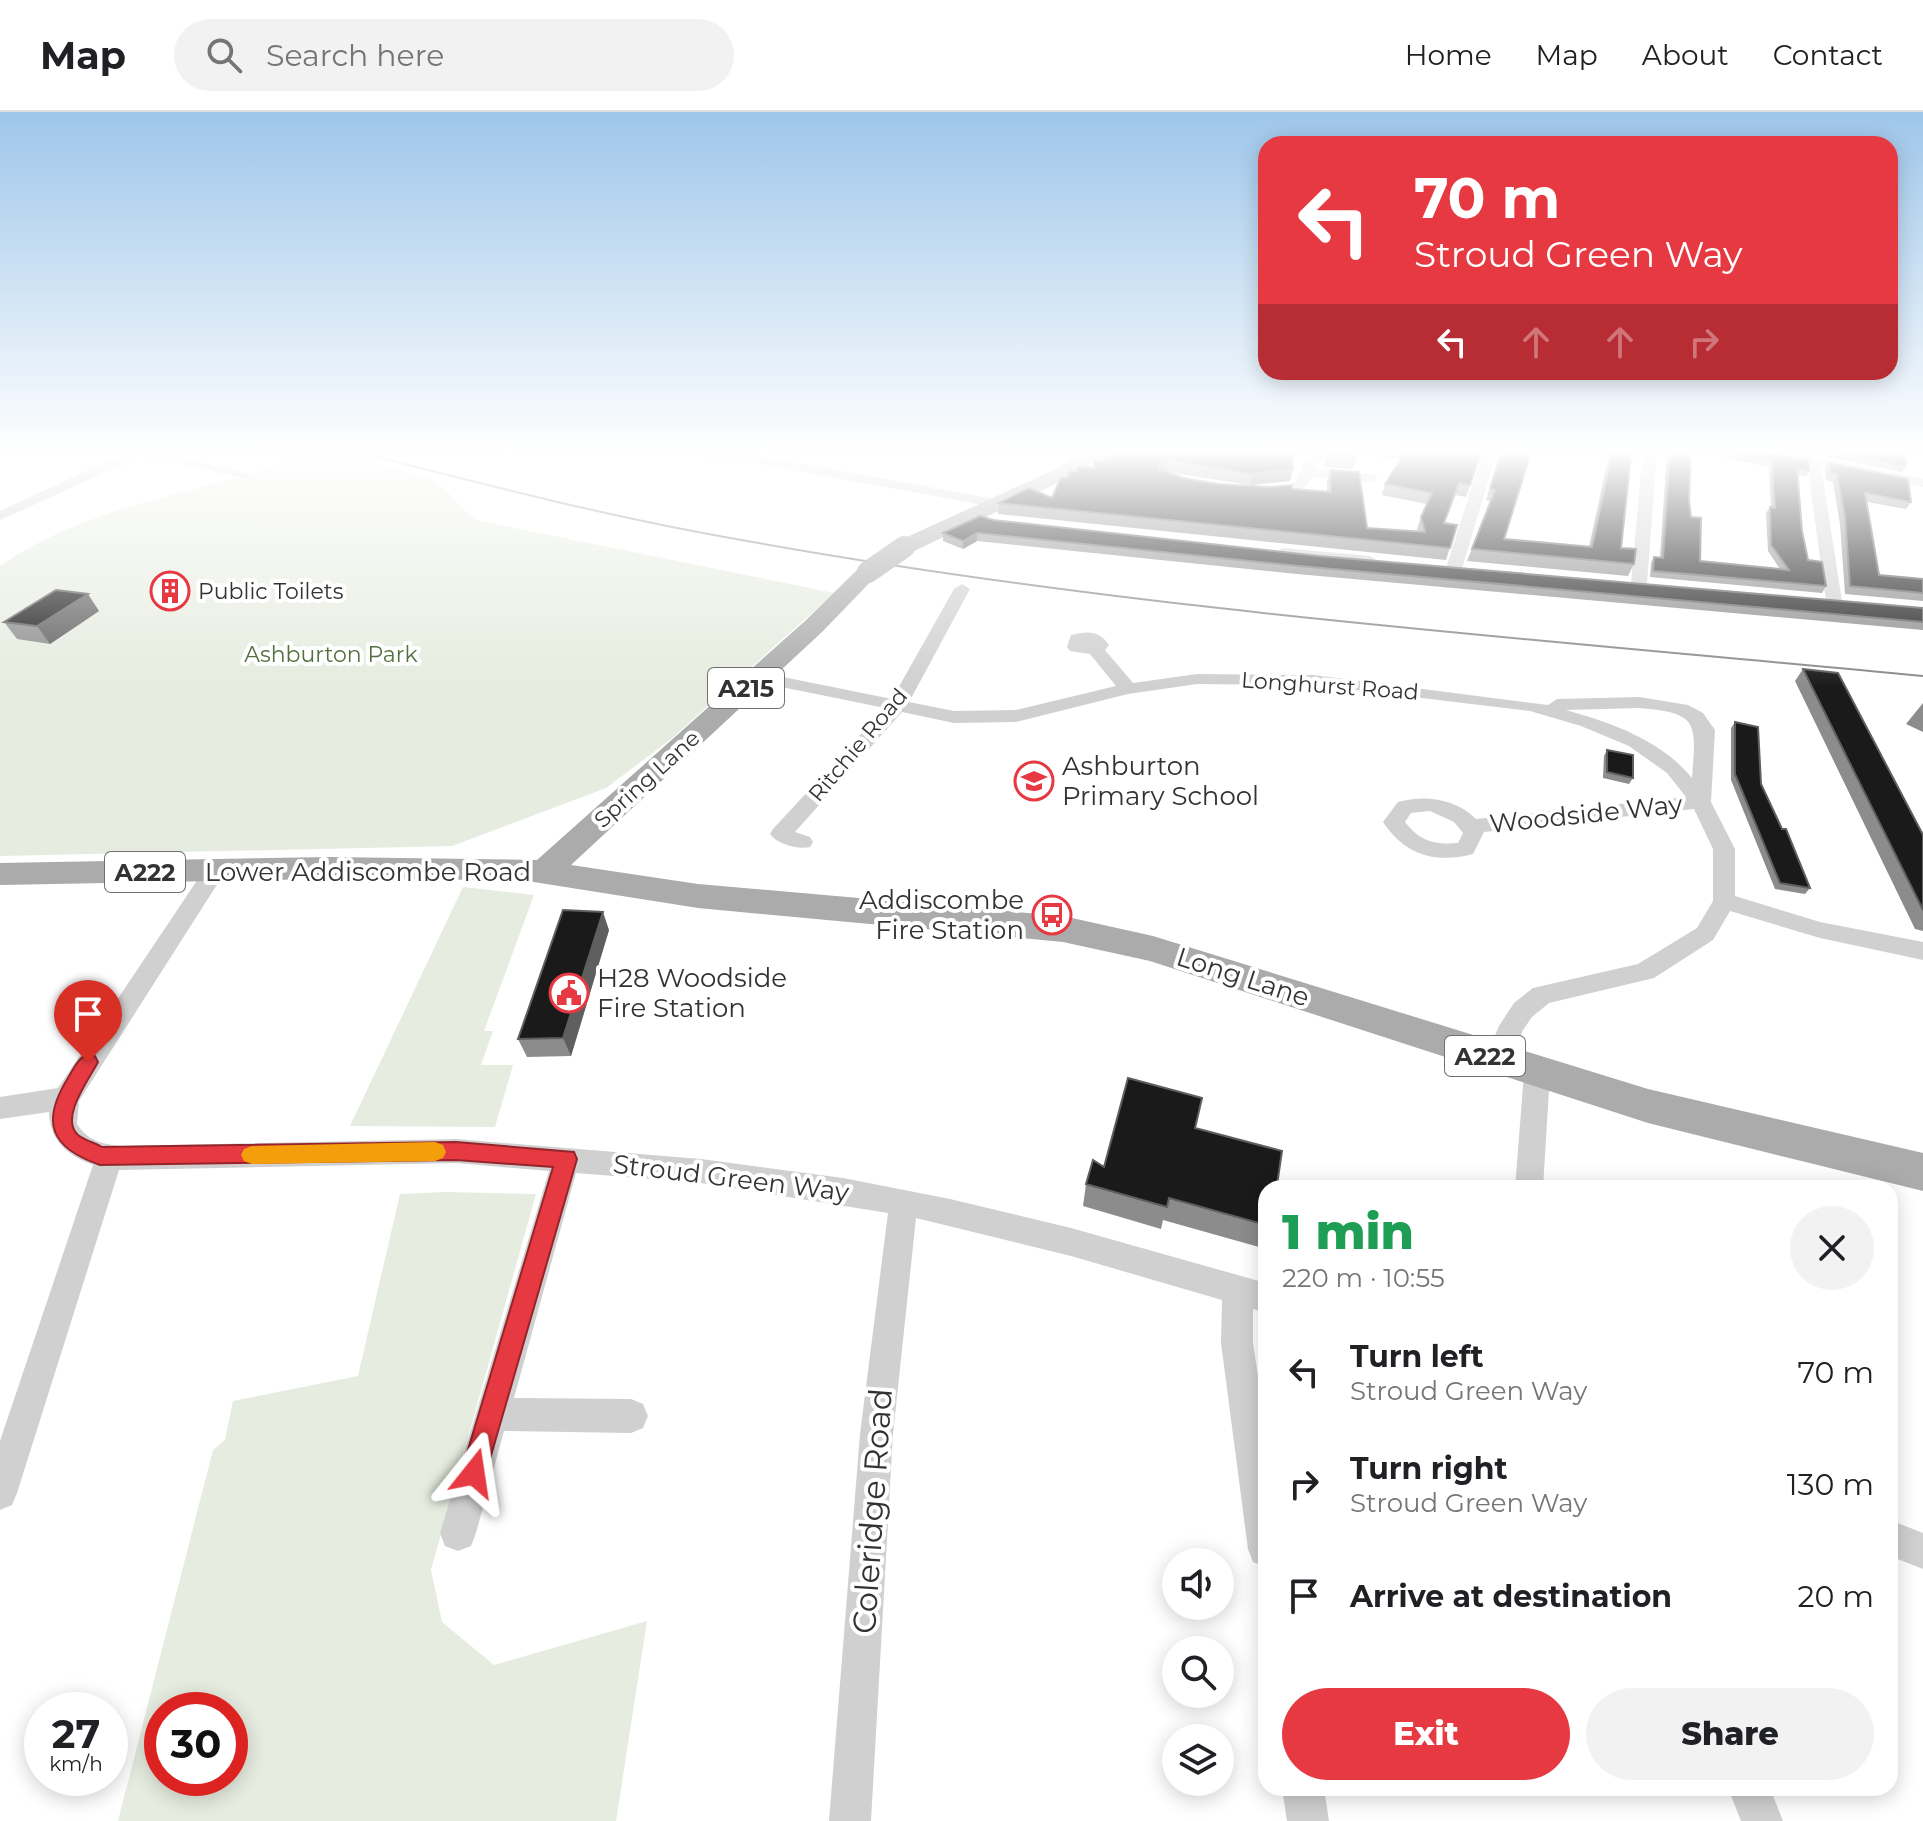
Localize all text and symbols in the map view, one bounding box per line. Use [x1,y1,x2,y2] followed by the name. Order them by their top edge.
[174,19,734,91] search box
[40,32,126,79] text: Map
[202,33,246,77] icon: search
[266,37,444,74] text: Search here
[1405,38,1492,72] text: Home
[1536,38,1598,72] text: Map
[1642,38,1729,72] text: About
[1773,38,1883,72] text: Contact
[1414,164,1560,232] text: 70 m
[1282,168,1386,272] icon: left
[1414,232,1742,276] text: Stroud Green Way
[1430,320,1474,364] icon: left
[1514,320,1558,364] icon: ahead
[1598,320,1642,364] icon: ahead
[1682,320,1726,364] icon: right
[149,570,191,612] building icon: Public Toilets
[198,578,344,605] place label: Public Toilets
[244,641,419,668] park label: Ashburton Park
[1240,666,1420,706] street label: Longhurst Road
[708,668,784,708] road number: A215
[803,683,913,807] street label: Ritchie Road
[589,725,705,833] street label: Spring Lane
[1062,750,1259,812] place label: Ashburton Primary School
[1013,760,1055,802] school or university icon: Ashburton Primary School
[1488,788,1685,840] street label: Woodside Way
[105,852,185,892] road number: A222
[205,856,531,888] street label: Lower Addiscombe Road
[859,884,1024,946] place label: Addiscombe Fire Station
[1031,894,1073,936] bus stop icon: Addiscombe Fire Station
[1173,941,1313,1013] street label: Long Lane
[597,962,787,1024] place label: H28 Woodside Fire Station
[548,972,590,1014] public building icon: H28 Woodside Fire Station
[54,980,122,1062] pin
[66,992,110,1036] icon: arrive
[1445,1036,1525,1076] road number: A222
[611,1148,852,1208] street label: Stroud Green Way
[1282,1203,1414,1261] text: 1 min
[1790,1206,1874,1290] button: close
[1282,1262,1445,1294] text: 220 m · 10:55
[1350,1338,1483,1375] text: Turn left
[1282,1350,1326,1394] icon: left
[1797,1354,1874,1391] text: 70 m
[1350,1375,1587,1407] text: Stroud Green Way
[844,1387,900,1635] street label: Coleridge Road
[432,1431,516,1515] position arrow
[1350,1450,1507,1487] text: Turn right
[1282,1462,1326,1506] icon: right
[1787,1466,1874,1503] text: 130 m
[1350,1487,1587,1519] text: Stroud Green Way
[1162,1548,1234,1796] map controls
[1162,1548,1234,1620] button: sound
[1282,1574,1326,1618] icon: arrive
[1350,1578,1672,1615] text: Arrive at destination
[1797,1578,1874,1615] text: 20 m
[1162,1636,1234,1708] button: search
[1282,1688,1570,1780] button: Exit
[1586,1688,1874,1780] button: Share
[144,1692,248,1796] speed limit sign: 30
[52,1709,100,1758] text: 27
[1162,1724,1234,1796] button: layers
[49,1752,103,1776] text: km/h

